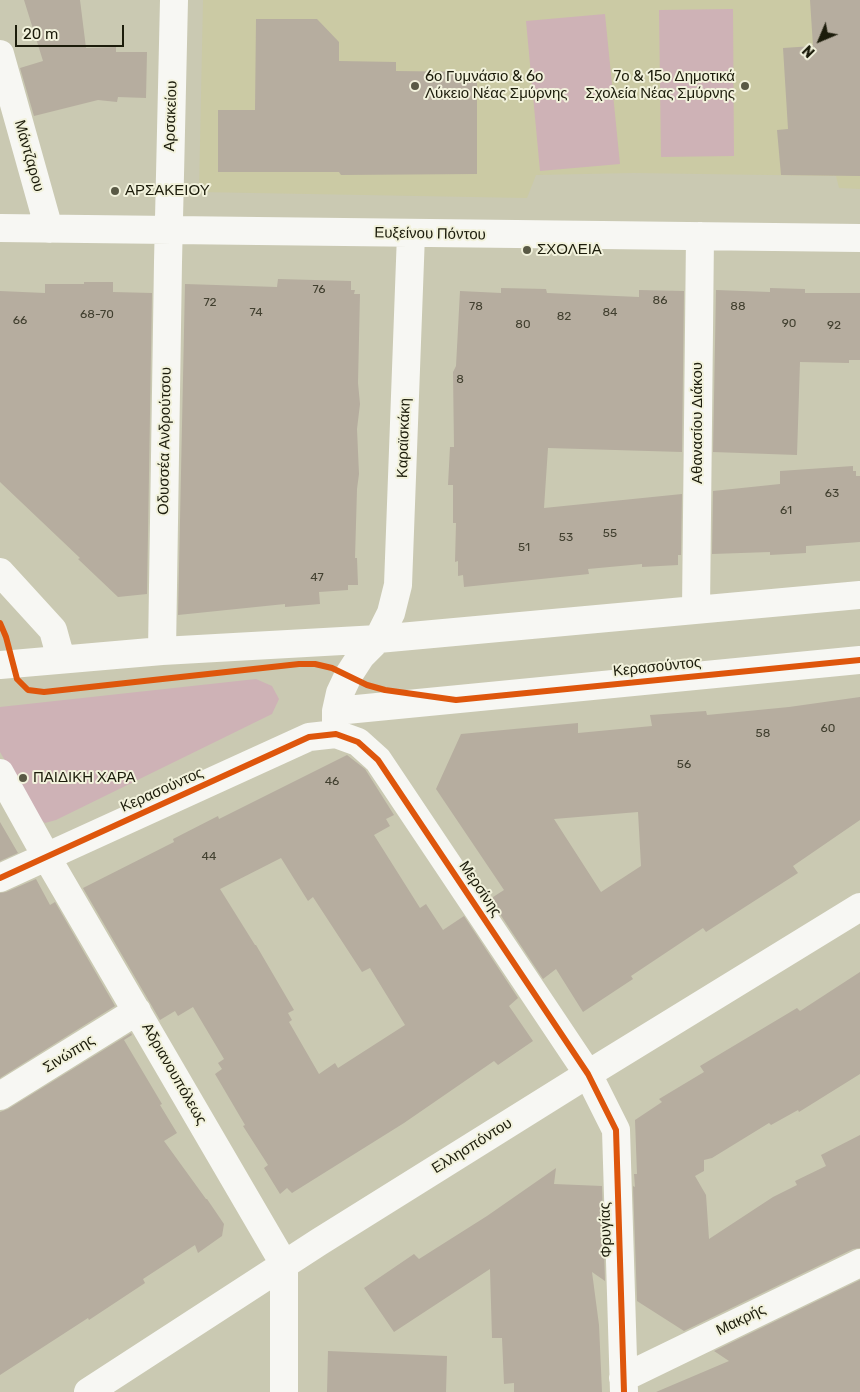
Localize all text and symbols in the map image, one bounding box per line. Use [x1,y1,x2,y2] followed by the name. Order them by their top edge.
[18,15,126,47] scale bar
[795,15,845,65] north arrow
[23,25,58,43] text: 20 m
[799,41,819,61] text: N
[425,68,568,103] place label: 6ο Γυμνάσιο & 6ο Λύκειο Νέας Σμύρνης
[586,68,735,103] place label: 7ο & 15ο Δημοτικά Σχολεία Νέας Σμύρνης
[161,80,181,152] street label: Αρσακείου
[409,80,421,92] marker: 6ο Γυμνάσιο & 6ο Λύκειο Νέας Σμύρνης
[739,80,751,92] marker: 7ο & 15ο Δημοτικά Σχολεία Νέας Σμύρνης
[10,118,48,194] street label: Μάντζαρου
[125,182,210,200] place label: ΑΡΣΑΚΕΙΟΥ
[109,185,121,197] marker: ΑΡΣΑΚΕΙΟΥ
[374,224,486,244] street label: Ευξείνου Πόντου
[537,241,602,259] place label: ΣΧΟΛΕΙΑ
[521,244,533,256] marker: ΣΧΟΛΕΙΑ
[312,283,326,297] house number: 76
[653,294,667,308] house number: 86
[203,296,217,310] house number: 72
[469,300,483,314] house number: 78
[730,300,746,314] house number: 88
[249,306,263,320] house number: 74
[602,306,618,320] house number: 84
[80,308,114,322] house number: 68-70
[557,310,571,324] house number: 82
[13,314,27,328] house number: 66
[782,317,796,331] house number: 90
[515,318,531,332] house number: 80
[827,319,841,333] house number: 92
[689,362,707,484] street label: Αθανασίου Διάκου
[155,367,175,515] street label: Οδυσσέα Ανδρούτσου
[456,373,464,387] house number: 8
[394,398,414,478] street label: Καραϊσκάκη
[825,487,839,501] house number: 63
[780,504,792,518] house number: 61
[603,527,617,541] house number: 55
[559,531,573,545] house number: 53
[518,541,530,555] house number: 51
[310,571,324,585] house number: 47
[612,653,702,681] street label: Κερασούντος
[821,722,835,736] house number: 60
[756,727,770,741] house number: 58
[677,758,691,772] house number: 56
[118,764,206,816] street label: Κερασούντος
[33,769,136,787] place label: ΠΑΙΔΙΚΗ ΧΑΡΑ
[17,772,29,784] marker: ΠΑΙΔΙΚΗ ΧΑΡΑ
[325,775,339,789] house number: 46
[202,850,216,864] house number: 44
[455,858,505,920] street label: Μερσίνης
[138,1020,210,1128] street label: Αδριανουπόλεως
[40,1031,98,1077] street label: Σινώπης
[429,1114,515,1178] street label: Ελλησπόντου
[596,1202,616,1258] street label: Φρυγίας
[713,1300,769,1340] street label: Μακρής

